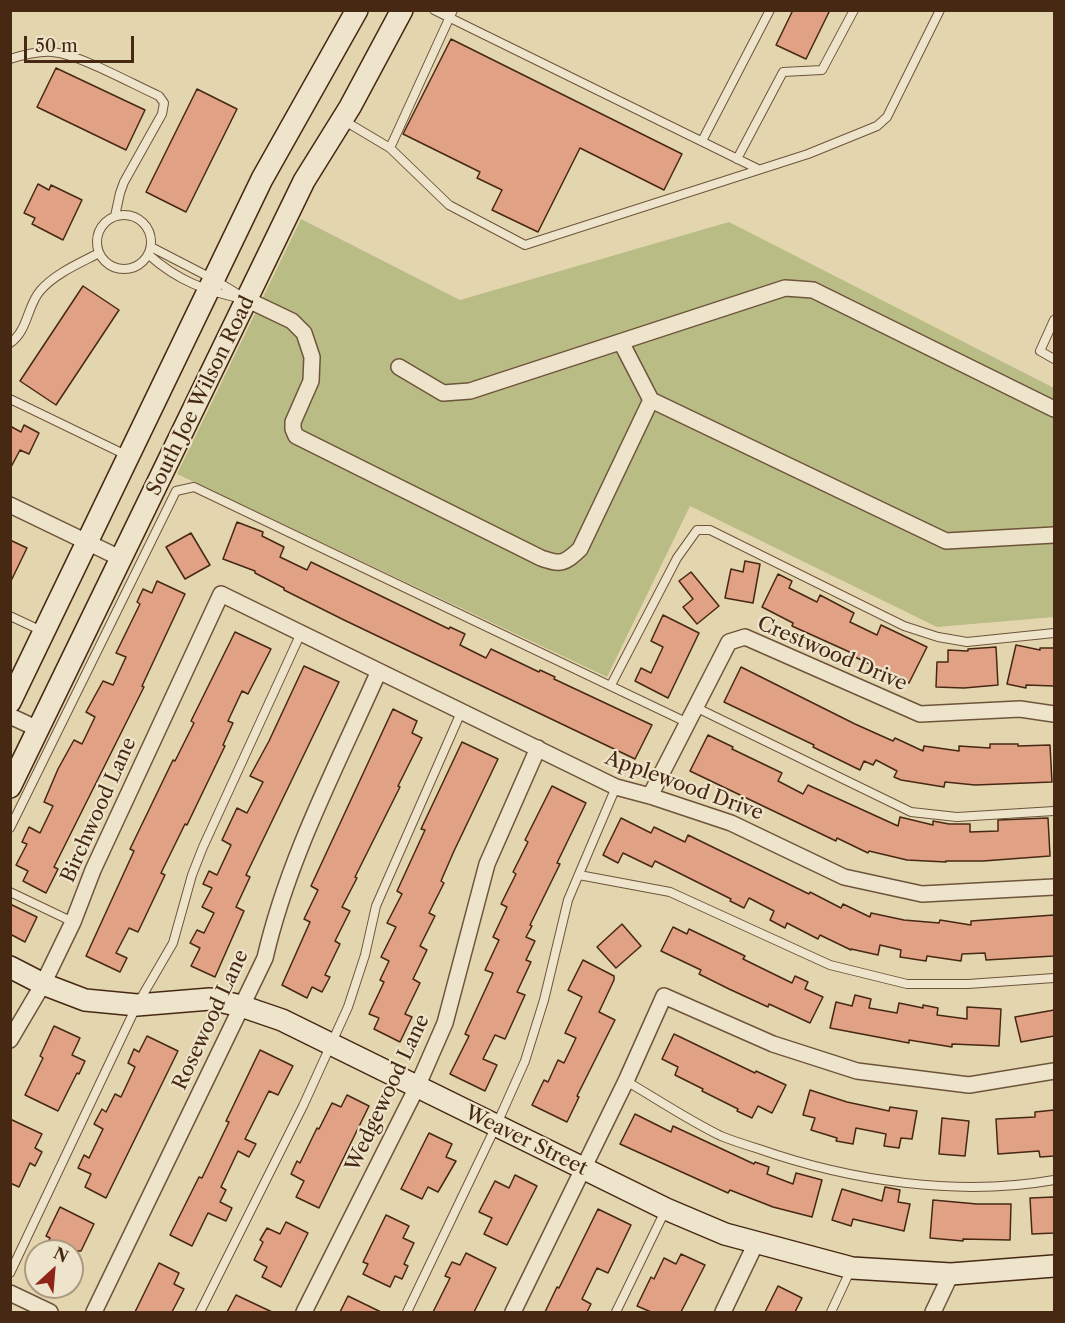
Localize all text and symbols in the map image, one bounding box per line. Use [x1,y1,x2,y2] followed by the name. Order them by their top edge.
[27,24,136,62] scale bar
[35,35,78,57] text: 50 m
[142,292,260,500] street label: South Joe Wilson Road
[753,612,911,696] street label: Crestwood Drive
[56,734,142,886] street label: Birchwood Lane
[602,746,766,826] street label: Applewood Drive
[168,946,254,1094] street label: Rosewood Lane
[341,1011,435,1175] street label: Wedgewood Lane
[461,1101,591,1181] street label: Weaver Street
[24,1239,84,1299] north arrow
[50,1243,72,1267] text: N

